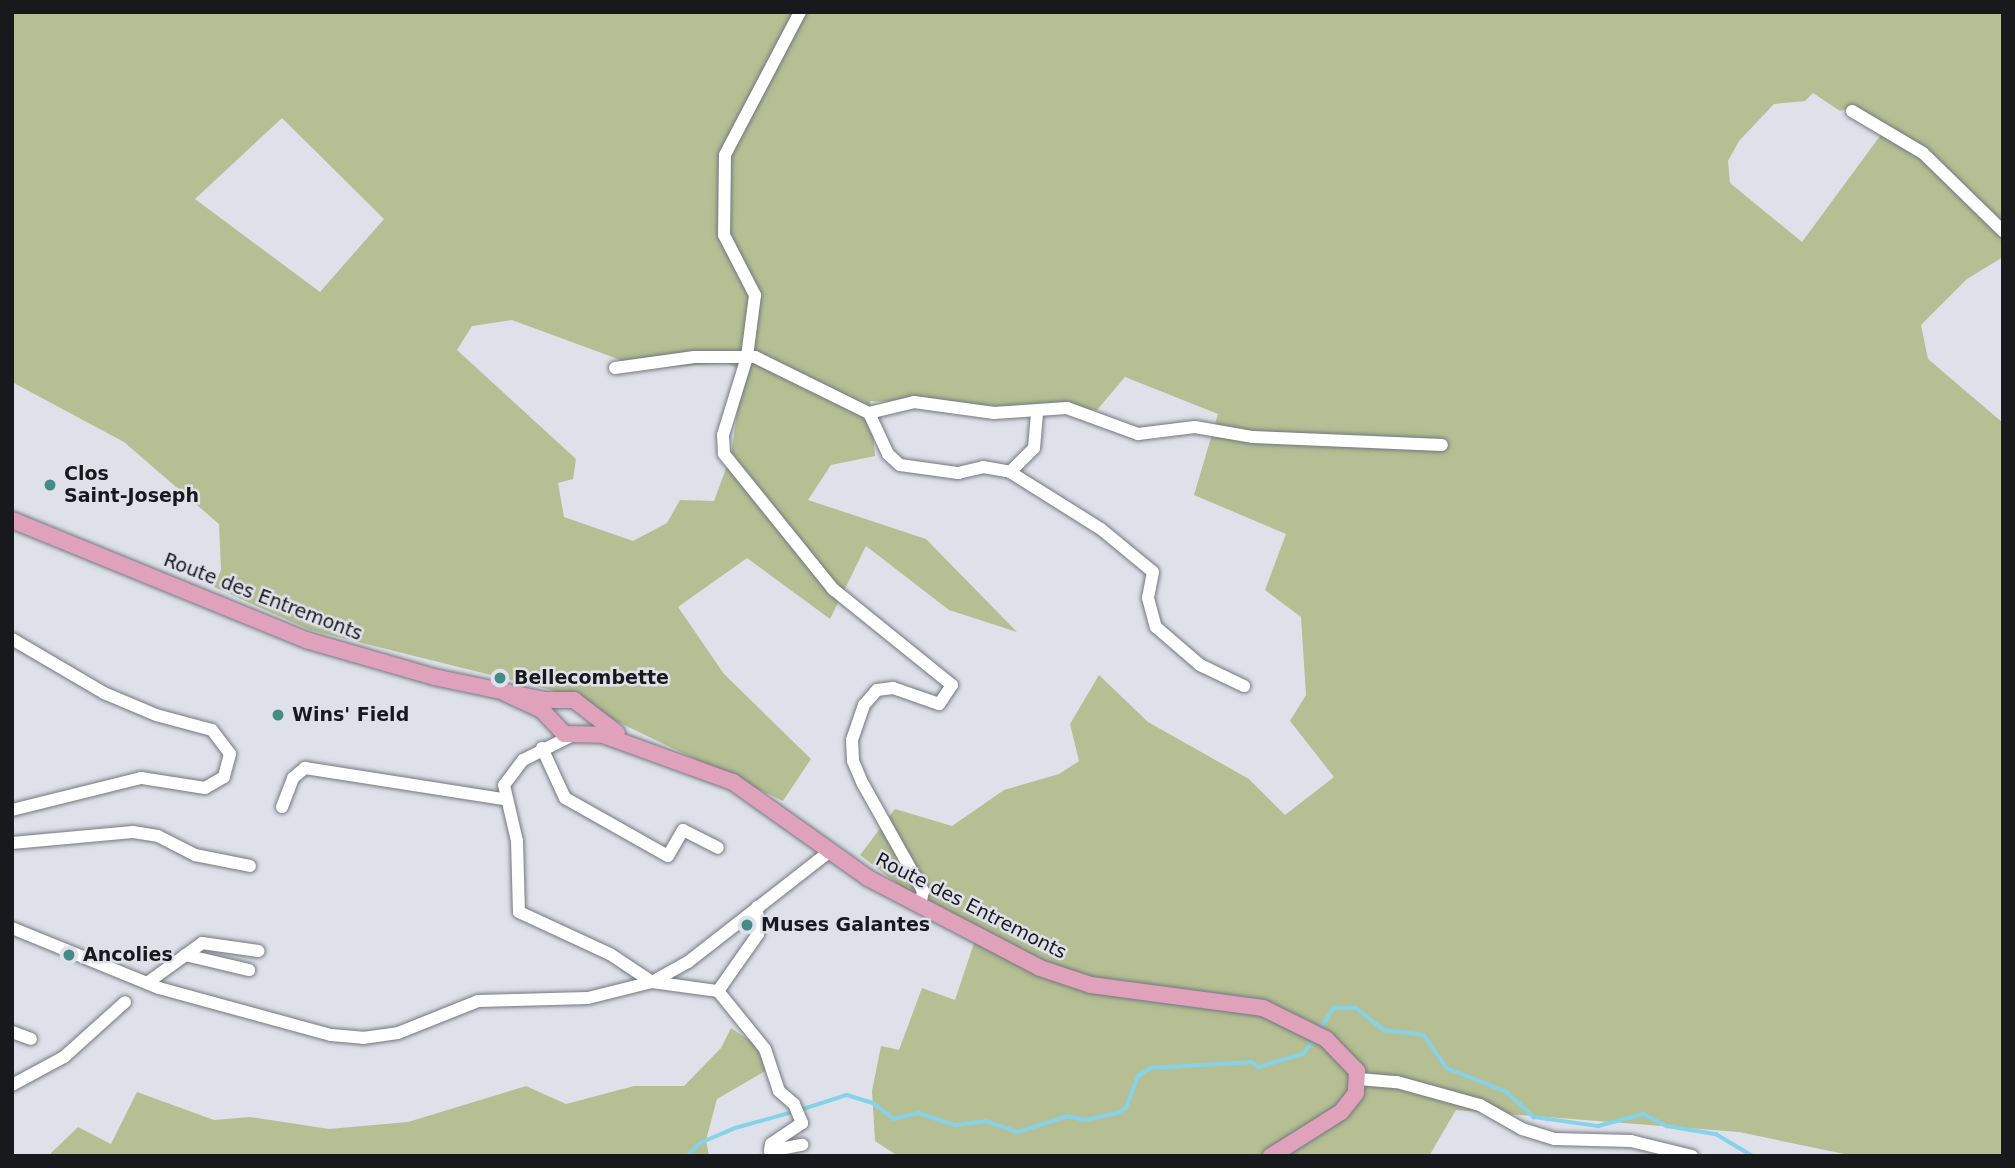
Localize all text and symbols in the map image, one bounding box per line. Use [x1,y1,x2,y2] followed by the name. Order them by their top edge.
[64,463,199,507] place label: Clos Saint-Joseph
[42,477,58,493] marker: Clos Saint-Joseph
[160,549,366,645] street label: Route des Entremonts
[514,667,669,689] place label: Bellecombette
[492,670,508,686] marker: Bellecombette
[292,704,409,726] place label: Wins' Field
[270,707,286,723] marker: Wins' Field
[872,848,1070,964] street label: Route des Entremonts
[761,914,930,936] place label: Muses Galantes
[739,917,755,933] marker: Muses Galantes
[83,944,173,966] place label: Ancolies
[61,947,77,963] marker: Ancolies

